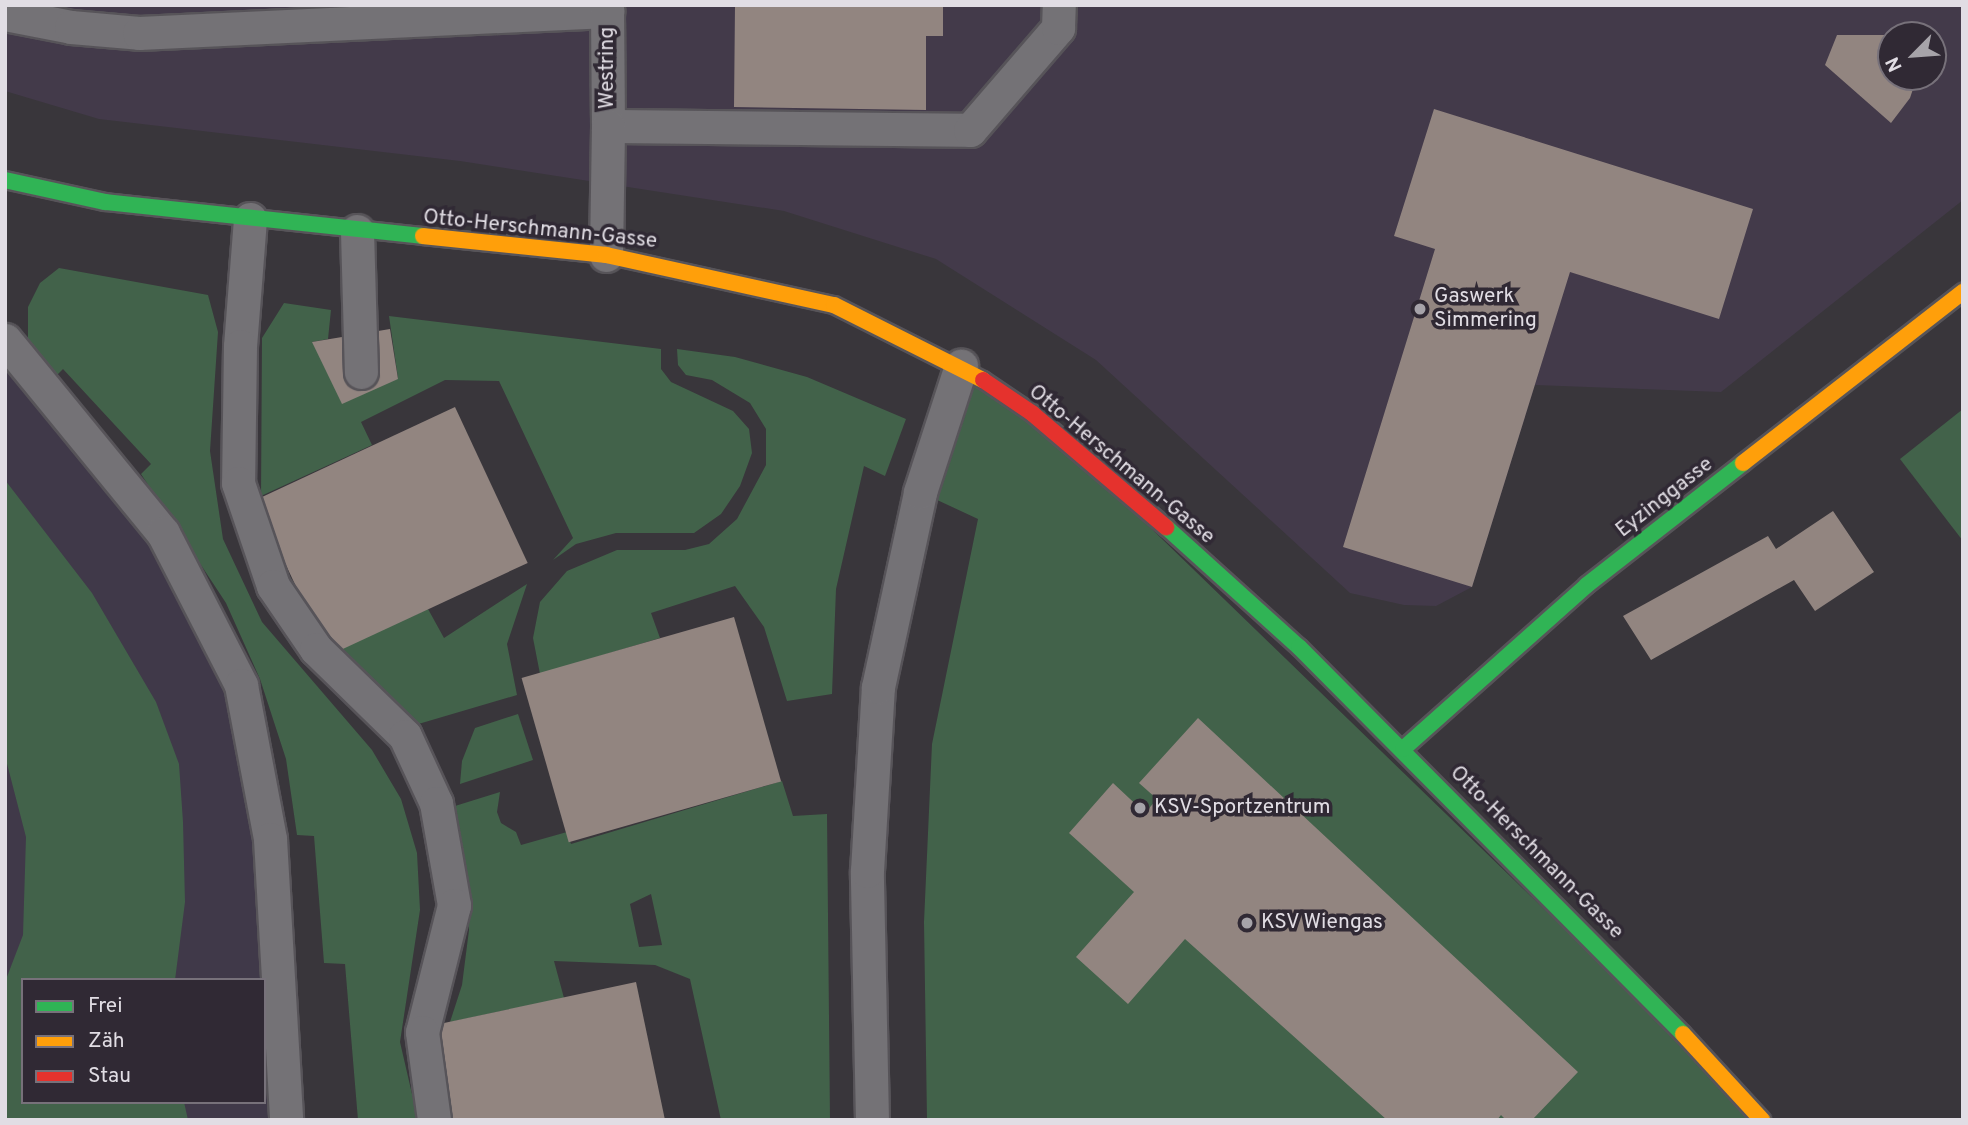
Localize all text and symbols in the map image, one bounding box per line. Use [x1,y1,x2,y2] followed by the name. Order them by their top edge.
[1877,21,1947,91] north arrow
[595,27,621,109] street label: Westring
[1881,53,1909,75] text: N
[422,205,658,255] street label: Otto-Herschmann-Gasse
[1434,284,1537,334] place label: Gaswerk Simmering
[1412,301,1428,317] marker: Gaswerk Simmering
[1023,380,1219,550] street label: Otto-Herschmann-Gasse
[1612,452,1718,544] street label: Eyzinggasse
[1444,761,1628,945] street label: Otto-Herschmann-Gasse
[1154,795,1331,821] place label: KSV-Sportzentrum
[1132,800,1148,816] marker: KSV-Sportzentrum
[1261,910,1384,936] place label: KSV Wiengas
[1239,915,1255,931] marker: KSV Wiengas
[21,978,266,1104] legend
[88,993,123,1020] text: Frei
[88,1028,125,1055] text: Zäh
[88,1063,131,1090] text: Stau

